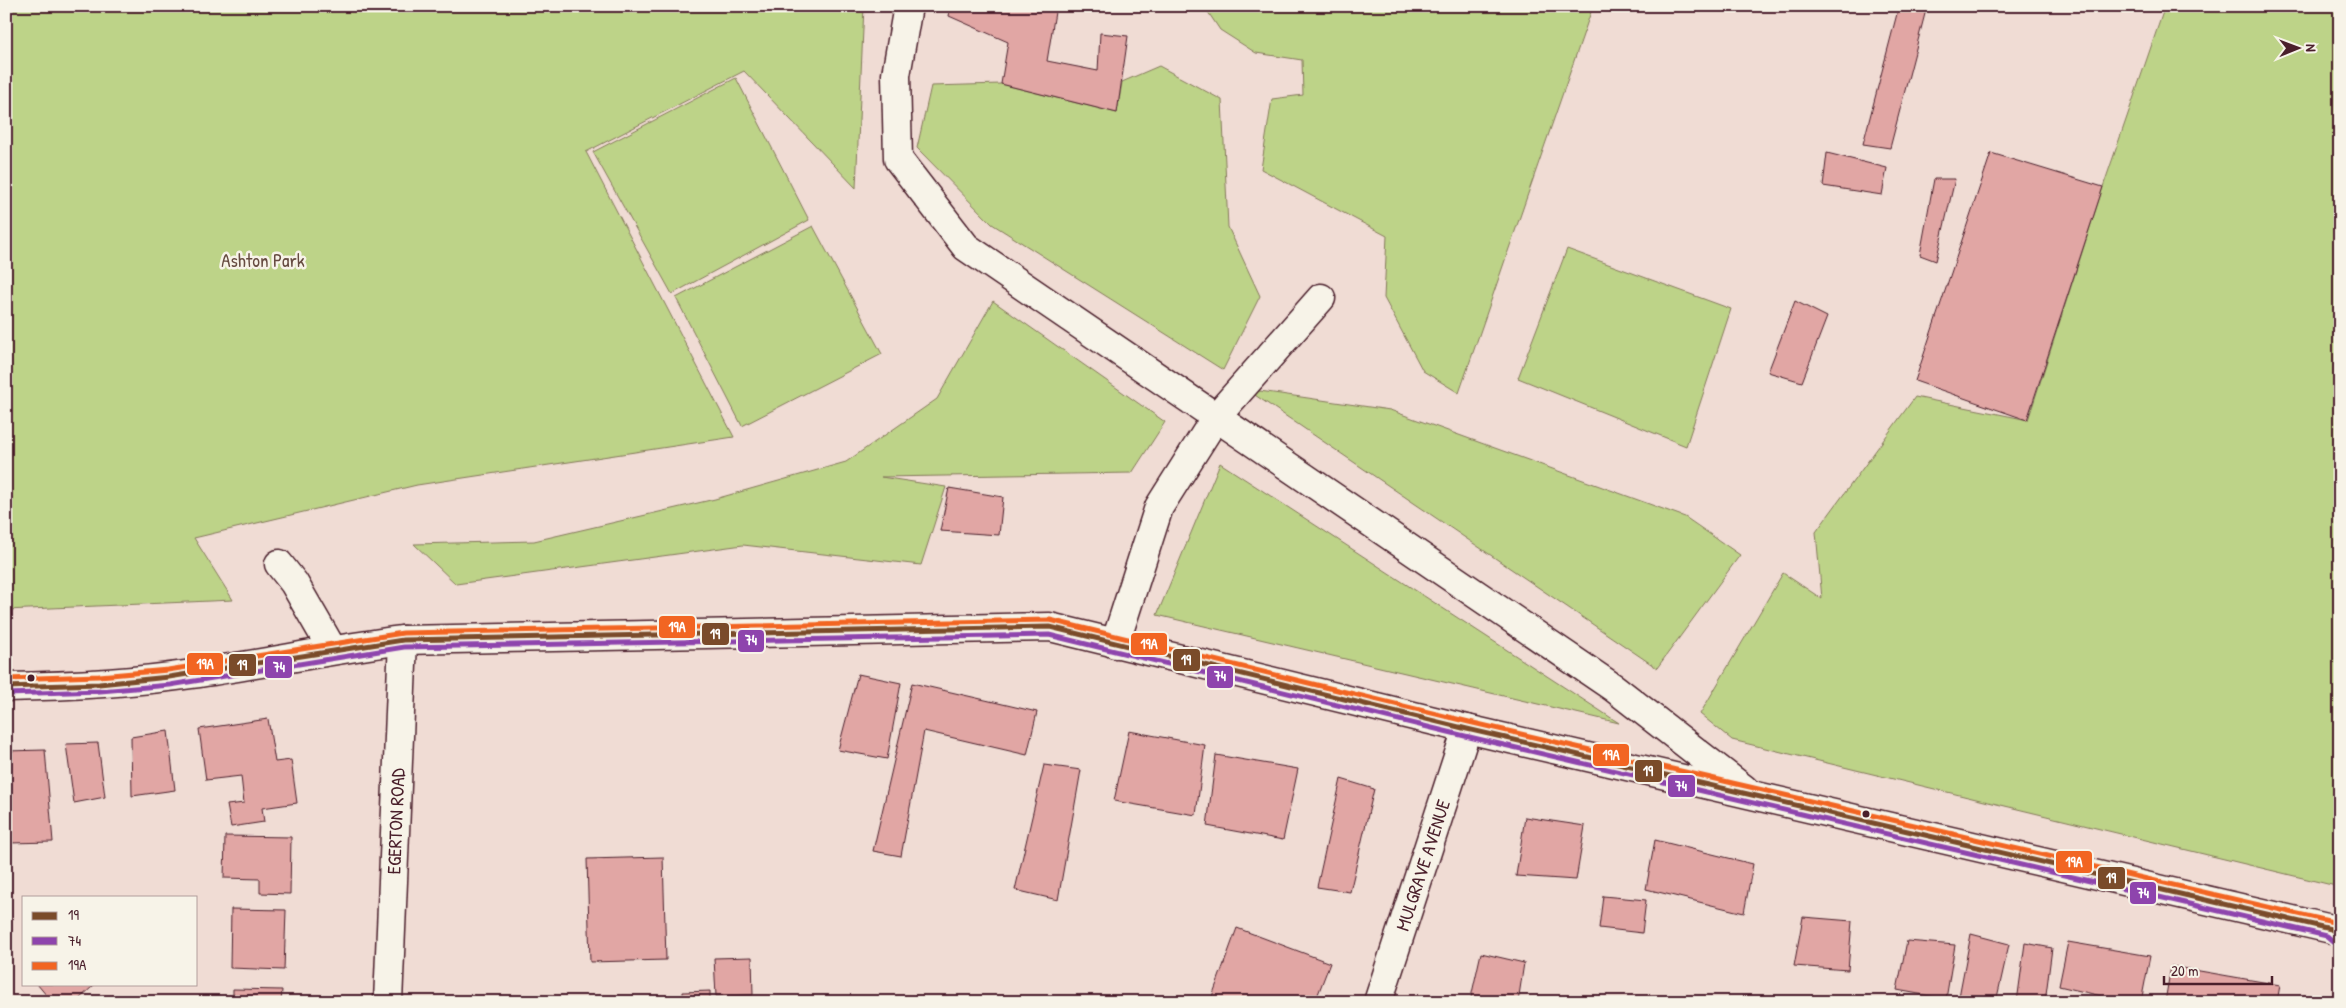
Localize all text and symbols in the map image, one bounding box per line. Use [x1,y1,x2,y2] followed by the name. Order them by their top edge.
[2274,22,2324,72] north arrow
[2302,44,2321,52] text: N
[221,247,305,273] park label: Ashton Park
[658,615,696,639] line badge: 19A
[668,617,686,636] text: 19A
[701,622,730,646] line badge: 19
[710,624,721,643] text: 19
[737,629,765,653] line badge: 74
[744,630,758,649] text: 74
[1130,632,1168,656] line badge: 19A
[1140,634,1158,653] text: 19A
[1172,648,1201,672] line badge: 19
[1181,650,1192,669] text: 19
[186,652,224,676] line badge: 19A
[228,653,257,677] line badge: 19
[196,654,214,673] text: 19A
[237,655,248,674] text: 19
[264,655,293,679] line badge: 74
[272,657,286,676] text: 74
[1206,665,1234,689] line badge: 74
[1213,666,1227,685] text: 74
[26,673,36,683] unlabelled marker
[1592,743,1630,767] line badge: 19A
[1602,745,1620,764] text: 19A
[1634,759,1663,783] line badge: 19
[1643,761,1654,780] text: 19
[380,768,411,875] street label: EGERTON ROAD
[1667,774,1696,798] line badge: 74
[1674,776,1688,795] text: 74
[1389,796,1456,934] street label: MULGRAVE AVENUE
[1861,809,1871,819] unlabelled marker
[2055,850,2093,874] line badge: 19A
[2065,852,2083,871] text: 19A
[2097,866,2126,890] line badge: 19
[2106,868,2117,887] text: 19
[2129,881,2157,905] line badge: 74
[2136,883,2150,902] text: 74
[22,896,198,986] legend
[68,904,79,925] text: 19
[68,930,81,951] text: 74
[2164,953,2271,985] scale bar
[68,954,87,975] text: 19A
[2171,960,2198,981] text: 20 m

